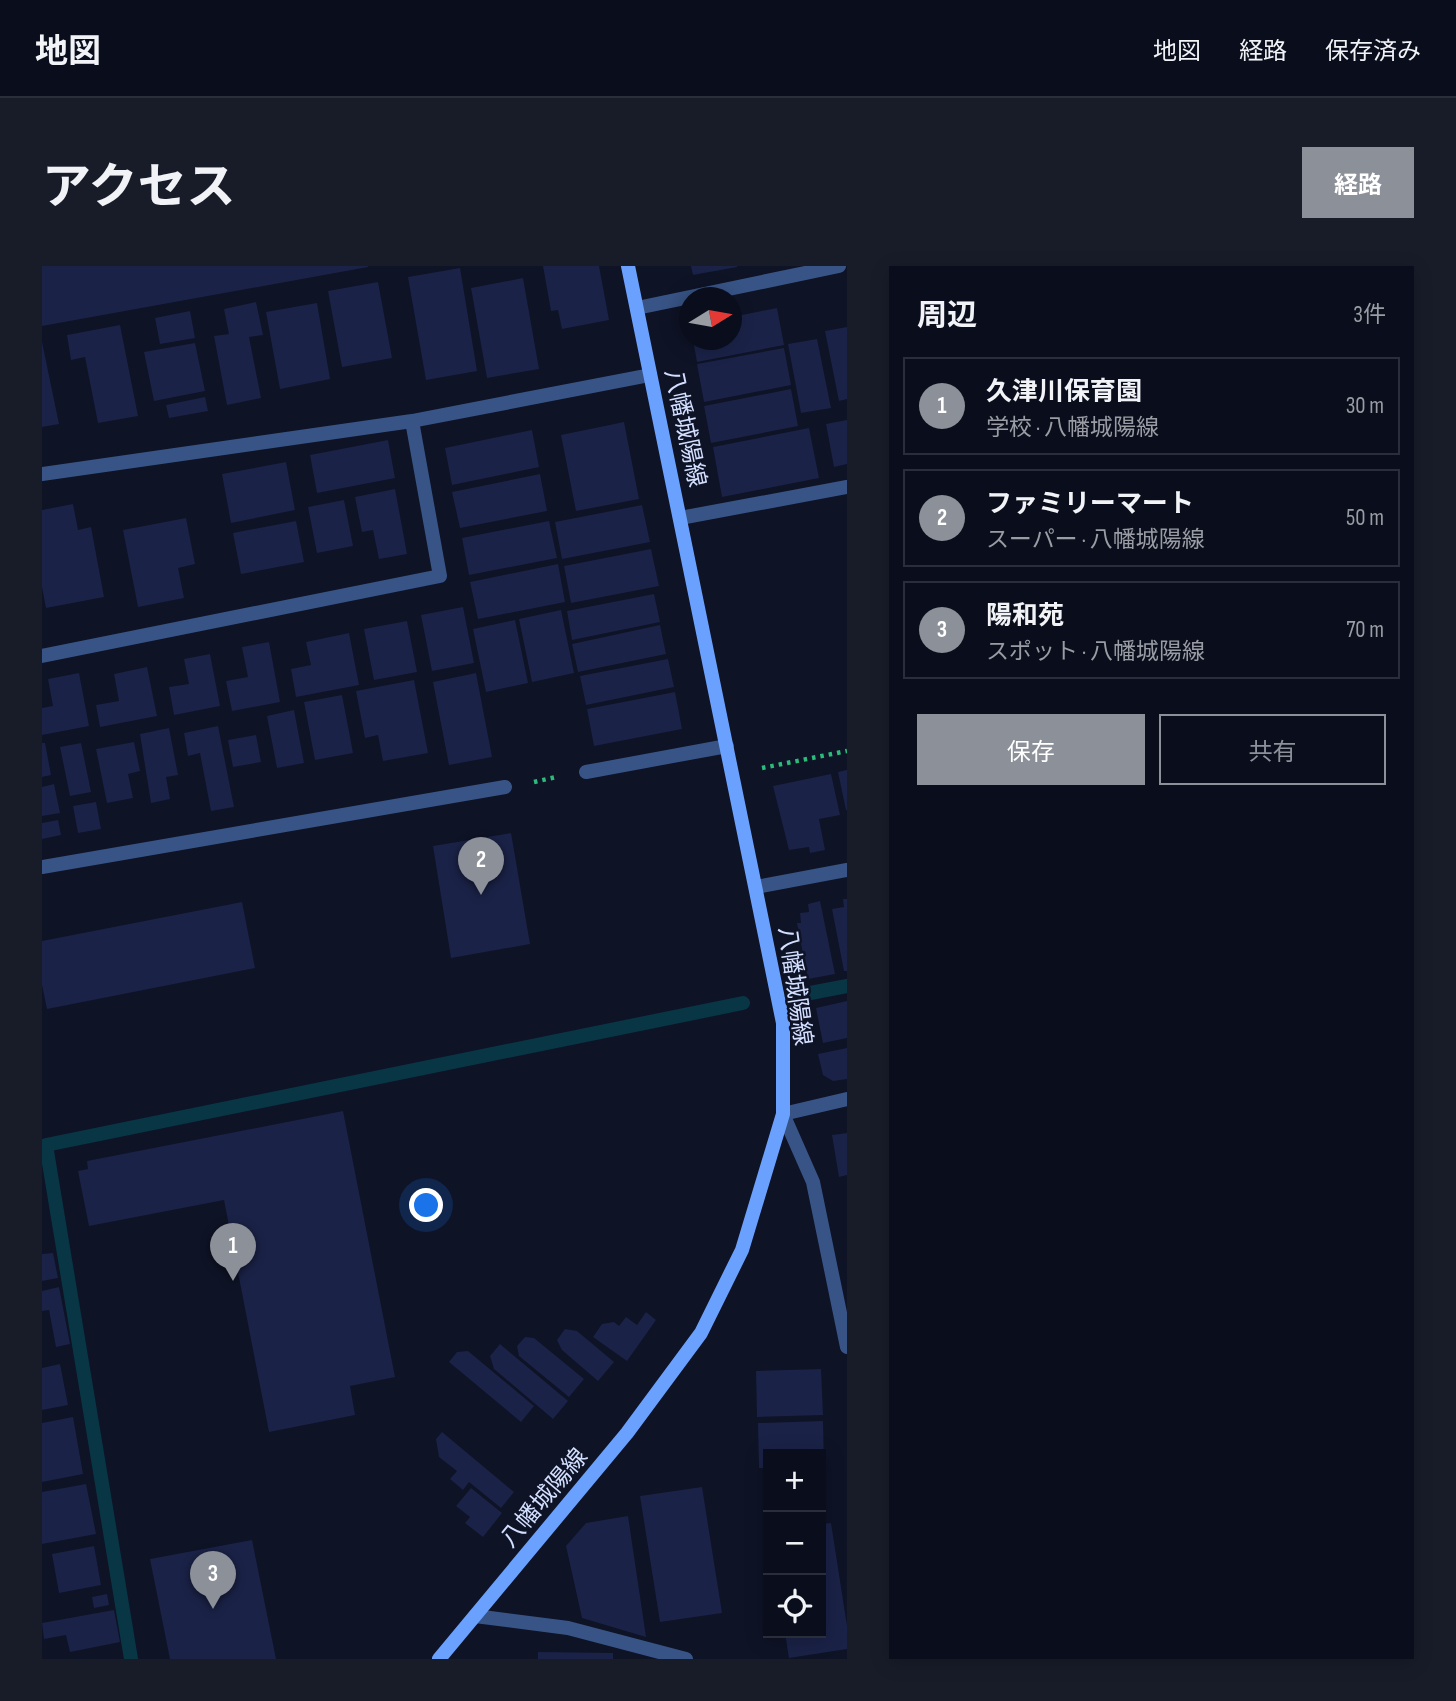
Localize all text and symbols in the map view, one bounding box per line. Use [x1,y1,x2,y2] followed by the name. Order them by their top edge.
[35,32,101,72] text: 地図
[1153,37,1201,66] text: 地図
[1239,37,1287,66] text: 経路
[1325,37,1421,66] text: 保存済み
[1302,147,1414,218] button: 経路
[42,159,236,218] text: アクセス
[679,287,742,350] north arrow
[917,298,977,334] text: 周辺
[1353,301,1386,329] text: 3件
[658,366,712,490] street label: 八幡城陽線
[986,377,1142,408] text: 久津川保育園
[937,392,947,420] text: 1
[1346,392,1384,420] text: 30 m
[986,414,1159,442] text: 学校 · 八幡城陽線
[986,489,1194,520] text: ファミリーマート
[937,504,947,532] text: 2
[1346,504,1384,532] text: 50 m
[986,526,1205,554] text: スーパー · 八幡城陽線
[986,601,1064,632] text: 陽和苑
[937,616,947,644] text: 3
[1346,616,1384,644] text: 70 m
[986,638,1205,666] text: スポット · 八幡城陽線
[917,714,1145,785] button: 保存
[1159,714,1386,785] button: 共有
[458,837,504,895] pin: 2
[772,925,818,1047] street label: 八幡城陽線
[409,1188,443,1222] your location
[210,1223,256,1281] pin: 1
[494,1443,594,1553] street label: 八幡城陽線
[763,1449,826,1638] map controls
[763,1449,826,1512] button: +
[763,1512,826,1575] button: −
[190,1551,236,1609] pin: 3
[763,1575,826,1638] button: locate

